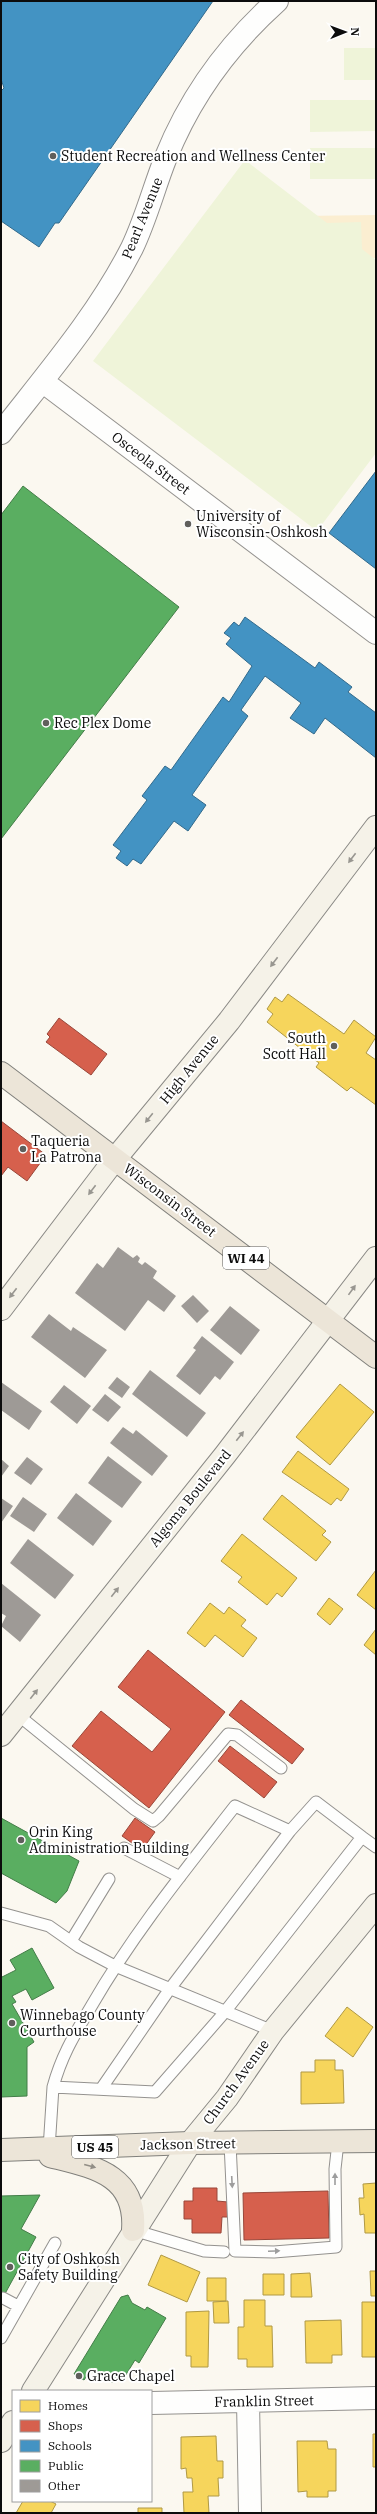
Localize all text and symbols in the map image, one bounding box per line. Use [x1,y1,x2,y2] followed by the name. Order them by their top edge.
[325,12,365,52] north arrow
[348,27,362,37] text: N
[61,147,326,165] place label: Student Recreation and Wellness Center
[48,151,58,161] marker: Student Recreation and Wellness Center
[117,174,167,262] street label: Pearl Avenue
[108,428,194,498] street label: Osceola Street
[196,507,328,541] place label: University of Wisconsin-Oshkosh
[183,519,193,529] marker: University of Wisconsin-Oshkosh
[54,714,151,732] place label: Rec Plex Dome
[41,718,51,728] marker: Rec Plex Dome
[348,853,357,864] one-way arrow
[269,956,278,967] one-way arrow
[263,1029,326,1063] place label: South Scott Hall
[155,1031,223,1107] street label: High Avenue
[329,1041,339,1051] marker: South Scott Hall
[145,1113,154,1123] one-way arrow
[31,1132,102,1166] place label: Taqueria La Patrona
[18,1144,28,1154] marker: Taqueria La Patrona
[120,1159,220,1241] street label: Wisconsin Street
[88,1184,96,1195] one-way arrow
[223,1247,269,1269] road number: WI 44
[348,1285,356,1295] one-way arrow
[9,1288,17,1299] one-way arrow
[235,1430,244,1441] one-way arrow
[145,1445,235,1551] street label: Algoma Boulevard
[111,1586,119,1597] one-way arrow
[30,1689,39,1700] one-way arrow
[29,1823,189,1857] place label: Orin King Administration Building
[16,1835,26,1845] marker: Orin King Administration Building
[20,2006,145,2040] place label: Winnebago County Courthouse
[7,2018,17,2028] marker: Winnebago County Courthouse
[199,2036,273,2128] street label: Church Avenue
[140,2134,236,2154] street label: Jackson Street
[72,2136,118,2158] road number: US 45
[85,2163,97,2169] one-way arrow
[332,2173,339,2185] one-way arrow
[229,2176,235,2189] one-way arrow
[268,2248,280,2255] one-way arrow
[18,2250,120,2284] place label: City of Oshkosh Safety Building
[5,2262,15,2272] marker: City of Oshkosh Safety Building
[87,2367,175,2385] place label: Grace Chapel
[74,2371,84,2381] marker: Grace Chapel
[12,2390,152,2502] legend
[214,2391,314,2411] street label: Franklin Street
[48,2398,88,2413] text: Homes
[48,2418,83,2433] text: Shops
[48,2438,92,2453] text: Schools
[48,2458,84,2473] text: Public
[48,2478,81,2493] text: Other

